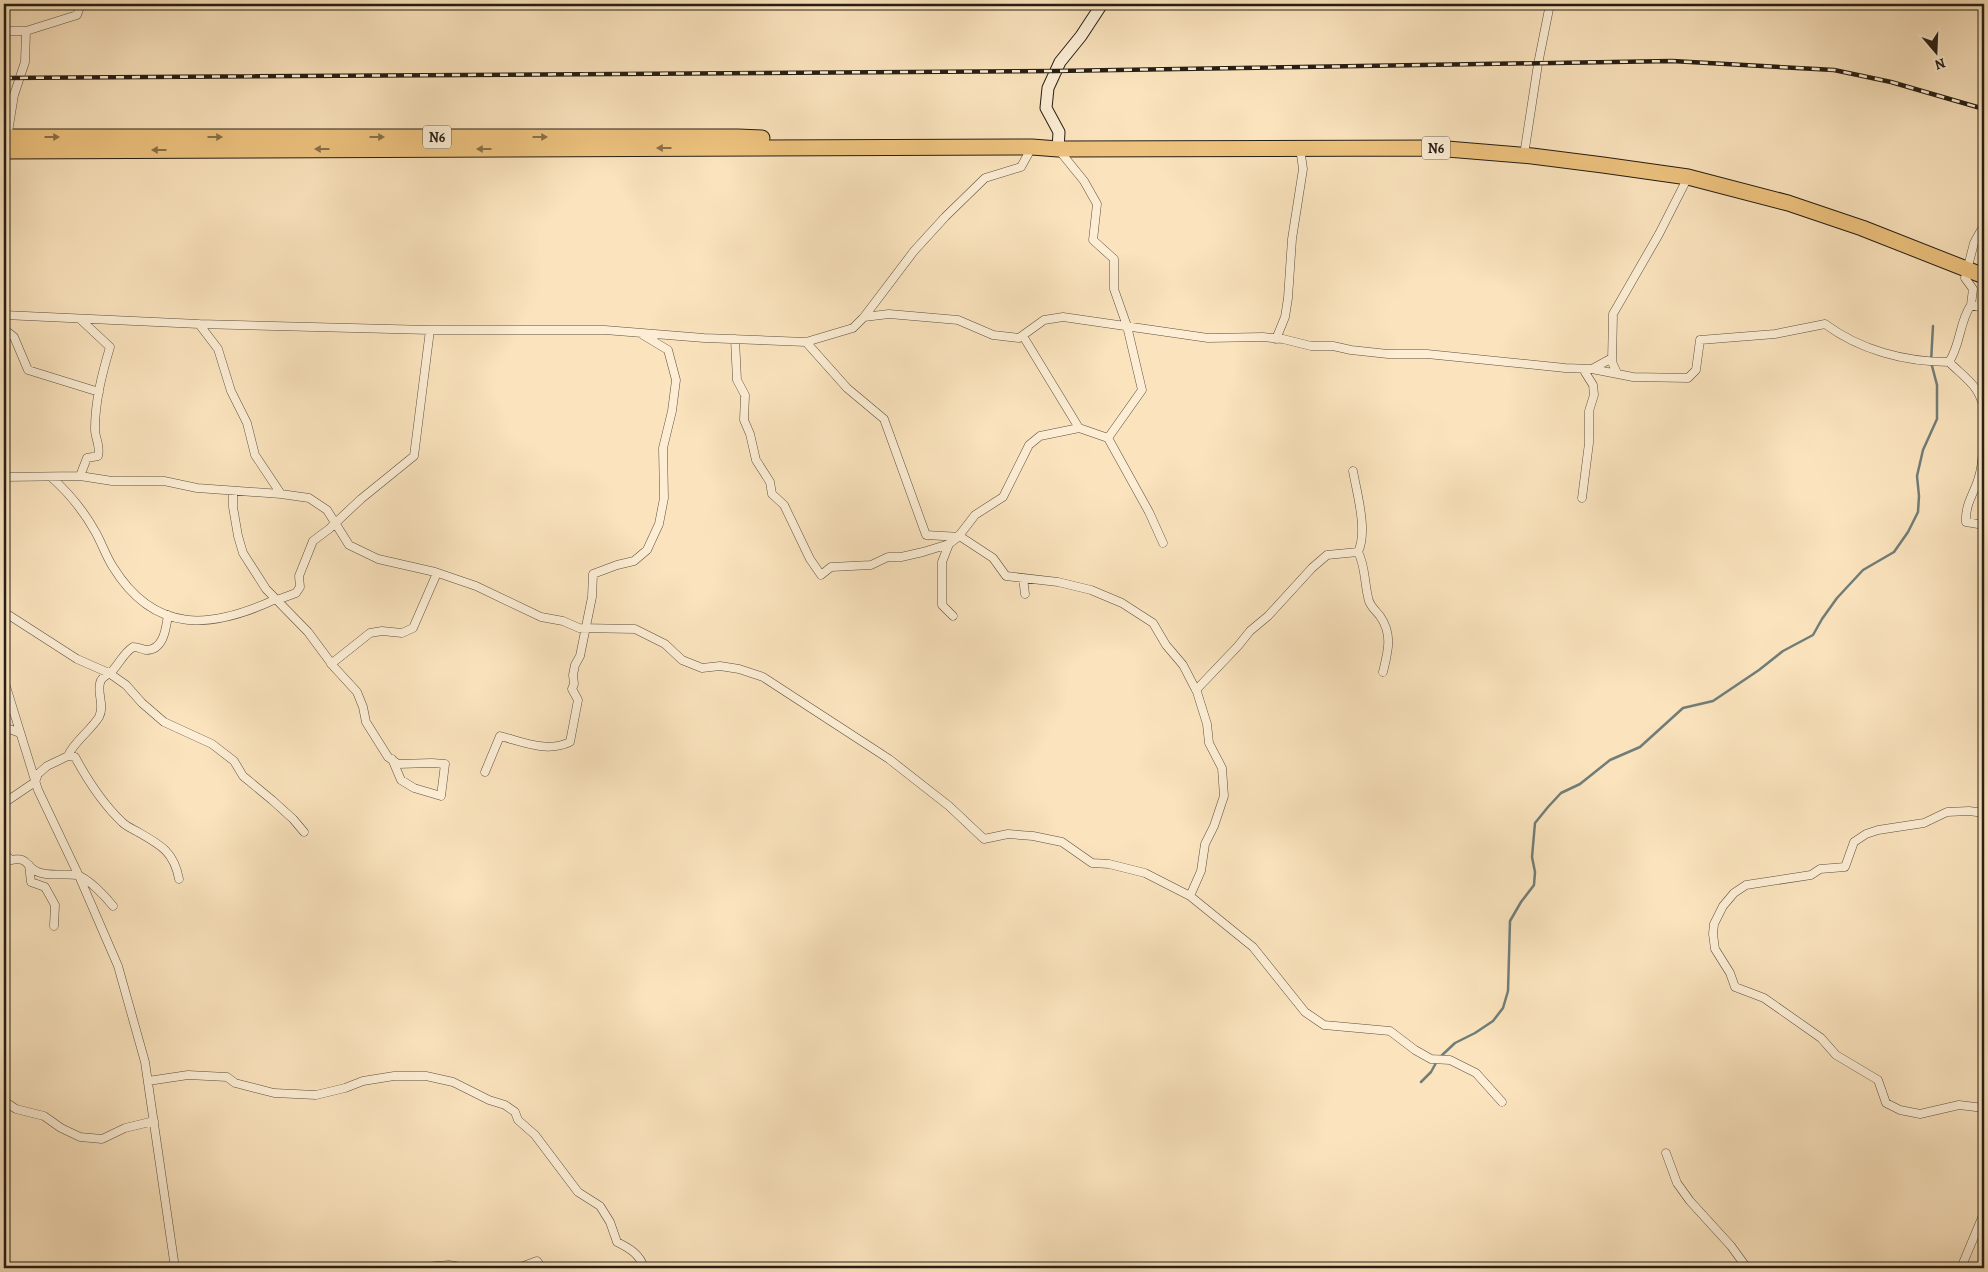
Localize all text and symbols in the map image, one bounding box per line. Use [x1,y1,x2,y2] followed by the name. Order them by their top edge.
[1910,28,1960,78] north arrow
[1932,53,1948,74] text: N
[423,125,451,148] road number: N6
[45,133,61,141] one-way arrow
[207,133,223,141] one-way arrow
[370,133,386,141] one-way arrow
[532,133,548,141] one-way arrow
[1422,136,1450,160] road number: N6
[656,144,672,152] one-way arrow
[476,145,492,153] one-way arrow
[151,146,167,154] one-way arrow
[313,146,329,154] one-way arrow

